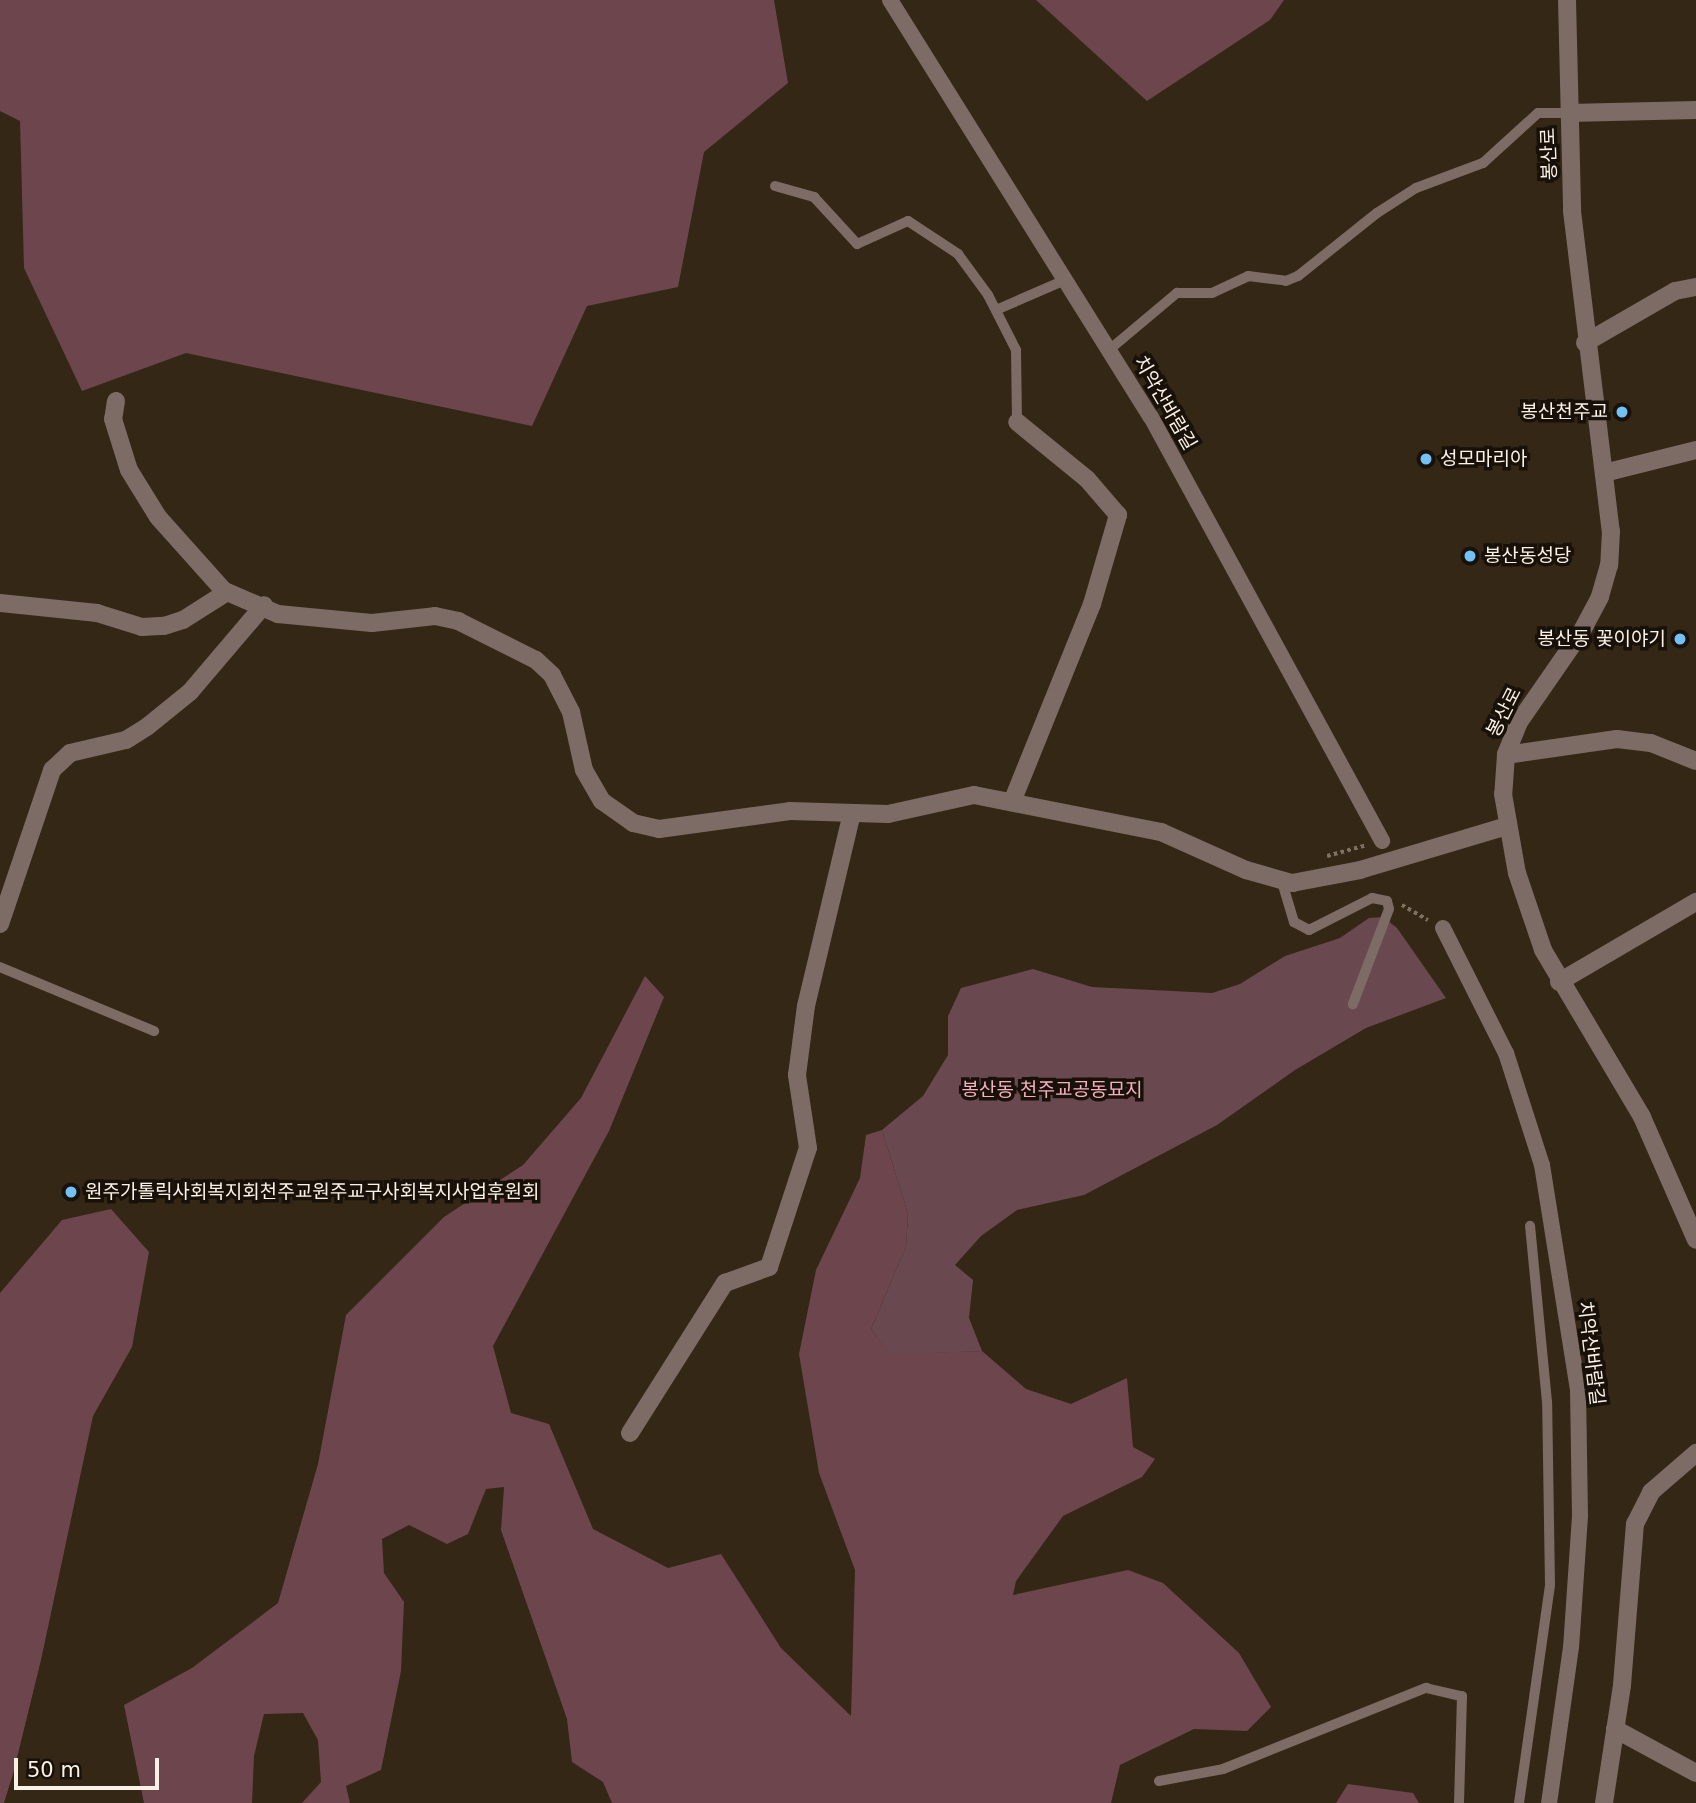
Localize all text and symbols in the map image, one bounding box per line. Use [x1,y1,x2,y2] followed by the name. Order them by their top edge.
[1537,127,1561,181] street label: 봉산로
[1129,352,1201,454] street label: 치악산바람길
[1521,401,1608,423] place label: 봉산천주교
[1614,404,1630,420] marker: 봉산천주교
[1440,448,1527,470] place label: 성모마리아
[1418,451,1434,467] marker: 성모마리아
[1484,545,1571,567] place label: 봉산동성당
[1462,548,1478,564] marker: 봉산동성당
[1538,628,1666,650] place label: 봉산동 꽃이야기
[1672,631,1688,647] marker: 봉산동 꽃이야기
[1482,683,1526,741] street label: 봉산로
[962,1079,1142,1101] park label: 봉산동 천주교공동묘지
[85,1181,539,1203] place label: 원주가톨릭사회복지회천주교원주교구사회복지사업후원회
[63,1184,79,1200] marker: 원주가톨릭사회복지회천주교원주교구사회복지사업후원회
[1573,1300,1609,1406] street label: 치악산바람길
[18,1744,163,1788] scale bar
[27,1758,81,1782] text: 50 m

